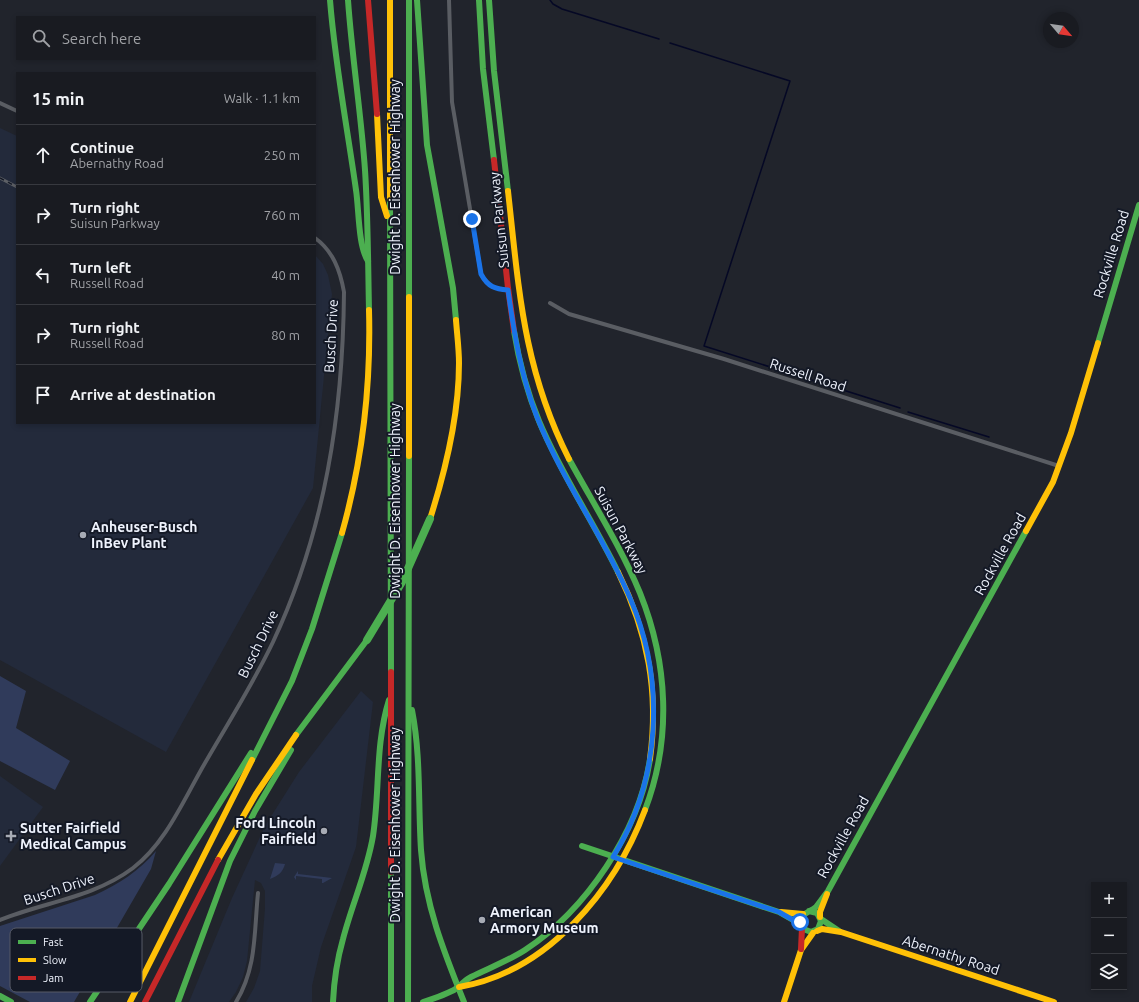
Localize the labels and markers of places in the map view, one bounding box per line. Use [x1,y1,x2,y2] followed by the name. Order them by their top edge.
[91,519,198,551] place label: Anheuser-Busch InBev Plant
[78,530,88,540] marker: Anheuser-Busch InBev Plant
[235,815,316,847] place label: Ford Lincoln Fairfield
[20,820,127,852] place label: Sutter Fairfield Medical Campus
[319,826,329,836] marker: Ford Lincoln Fairfield
[5,830,17,842] marker: Sutter Fairfield Medical Campus
[490,904,599,936] place label: American Armory Museum
[477,915,487,925] marker: American Armory Museum

